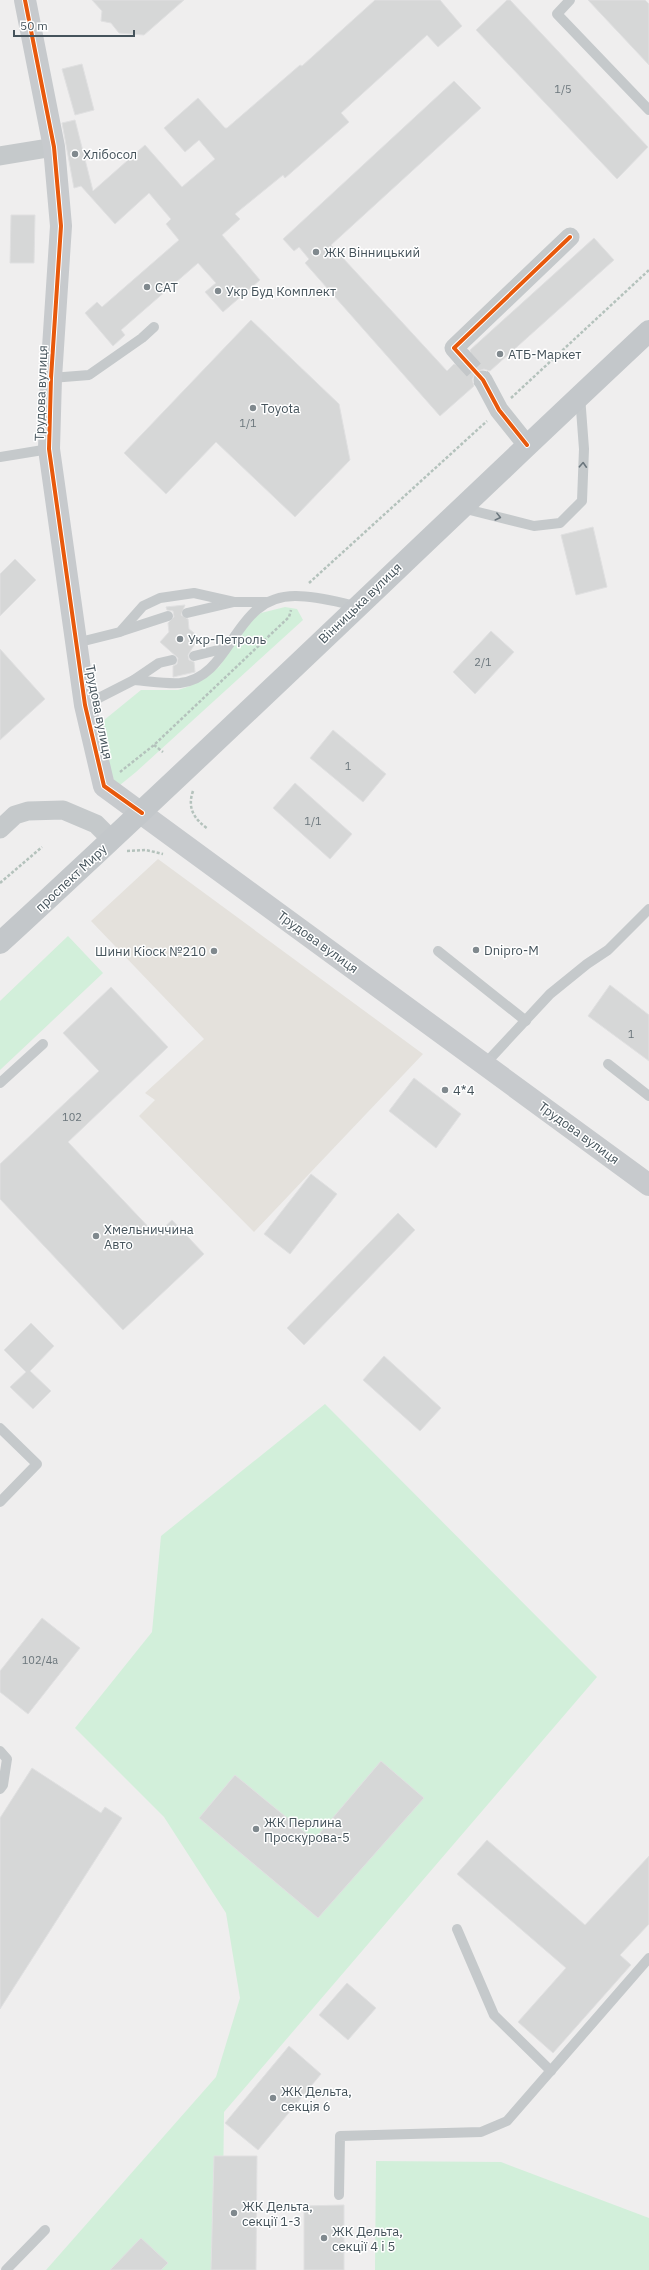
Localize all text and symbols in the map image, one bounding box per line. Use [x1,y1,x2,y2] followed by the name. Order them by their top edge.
[14,12,134,38] scale bar
[20,18,48,33] text: 50 m
[554,82,572,96] house number: 1/5
[83,146,137,163] place label: Хлібосол
[70,149,80,159] marker: Хлібосол
[324,244,420,261] place label: ЖК Вінницький
[311,247,321,257] marker: ЖК Вінницький
[155,279,179,296] place label: САТ
[142,282,152,292] marker: САТ
[226,283,336,300] place label: Укр Буд Комплект
[213,286,223,296] marker: Укр Буд Комплект
[31,345,51,441] street label: Трудова вулиця
[508,346,581,363] place label: АТБ-Маркет
[495,349,505,359] marker: АТБ-Маркет
[261,400,300,417] place label: Toyota
[248,403,258,413] marker: Toyota
[239,416,257,430] house number: 1/1
[579,462,588,468] one-way arrow
[494,512,501,520] one-way arrow
[315,559,405,647] street label: Вінницька вулиця
[188,631,266,648] place label: Укр-Петроль
[175,634,185,644] marker: Укр-Петроль
[474,655,492,669] house number: 2/1
[81,663,117,761] street label: Трудова вулиця
[345,759,352,773] house number: 1
[304,814,322,828] house number: 1/1
[32,840,111,916] street label: проспект Миру
[274,907,362,977] street label: Трудова вулиця
[484,942,539,959] place label: Dnipro-M
[95,943,206,960] place label: Шини Кіоск №210
[471,945,481,955] marker: Dnipro-M
[209,946,219,956] marker: Шини Кіоск №210
[628,1027,635,1041] house number: 1
[453,1082,475,1099] place label: 4*4
[440,1085,450,1095] marker: 4*4
[535,1098,623,1168] street label: Трудова вулиця
[62,1110,82,1124] house number: 102
[104,1221,194,1253] place label: Хмельниччина Авто
[91,1231,101,1241] marker: Хмельниччина Авто
[22,1653,58,1667] house number: 102/4а
[264,1814,350,1846] place label: ЖК Перлина Проскурова-5
[251,1824,261,1834] marker: ЖК Перлина Проскурова-5
[281,2083,352,2115] place label: ЖК Дельта, секція 6
[268,2093,278,2103] marker: ЖК Дельта, секція 6
[242,2198,313,2230] place label: ЖК Дельта, секції 1-3
[229,2208,239,2218] marker: ЖК Дельта, секції 1-3
[332,2223,403,2255] place label: ЖК Дельта, секції 4 і 5
[319,2233,329,2243] marker: ЖК Дельта, секції 4 і 5

